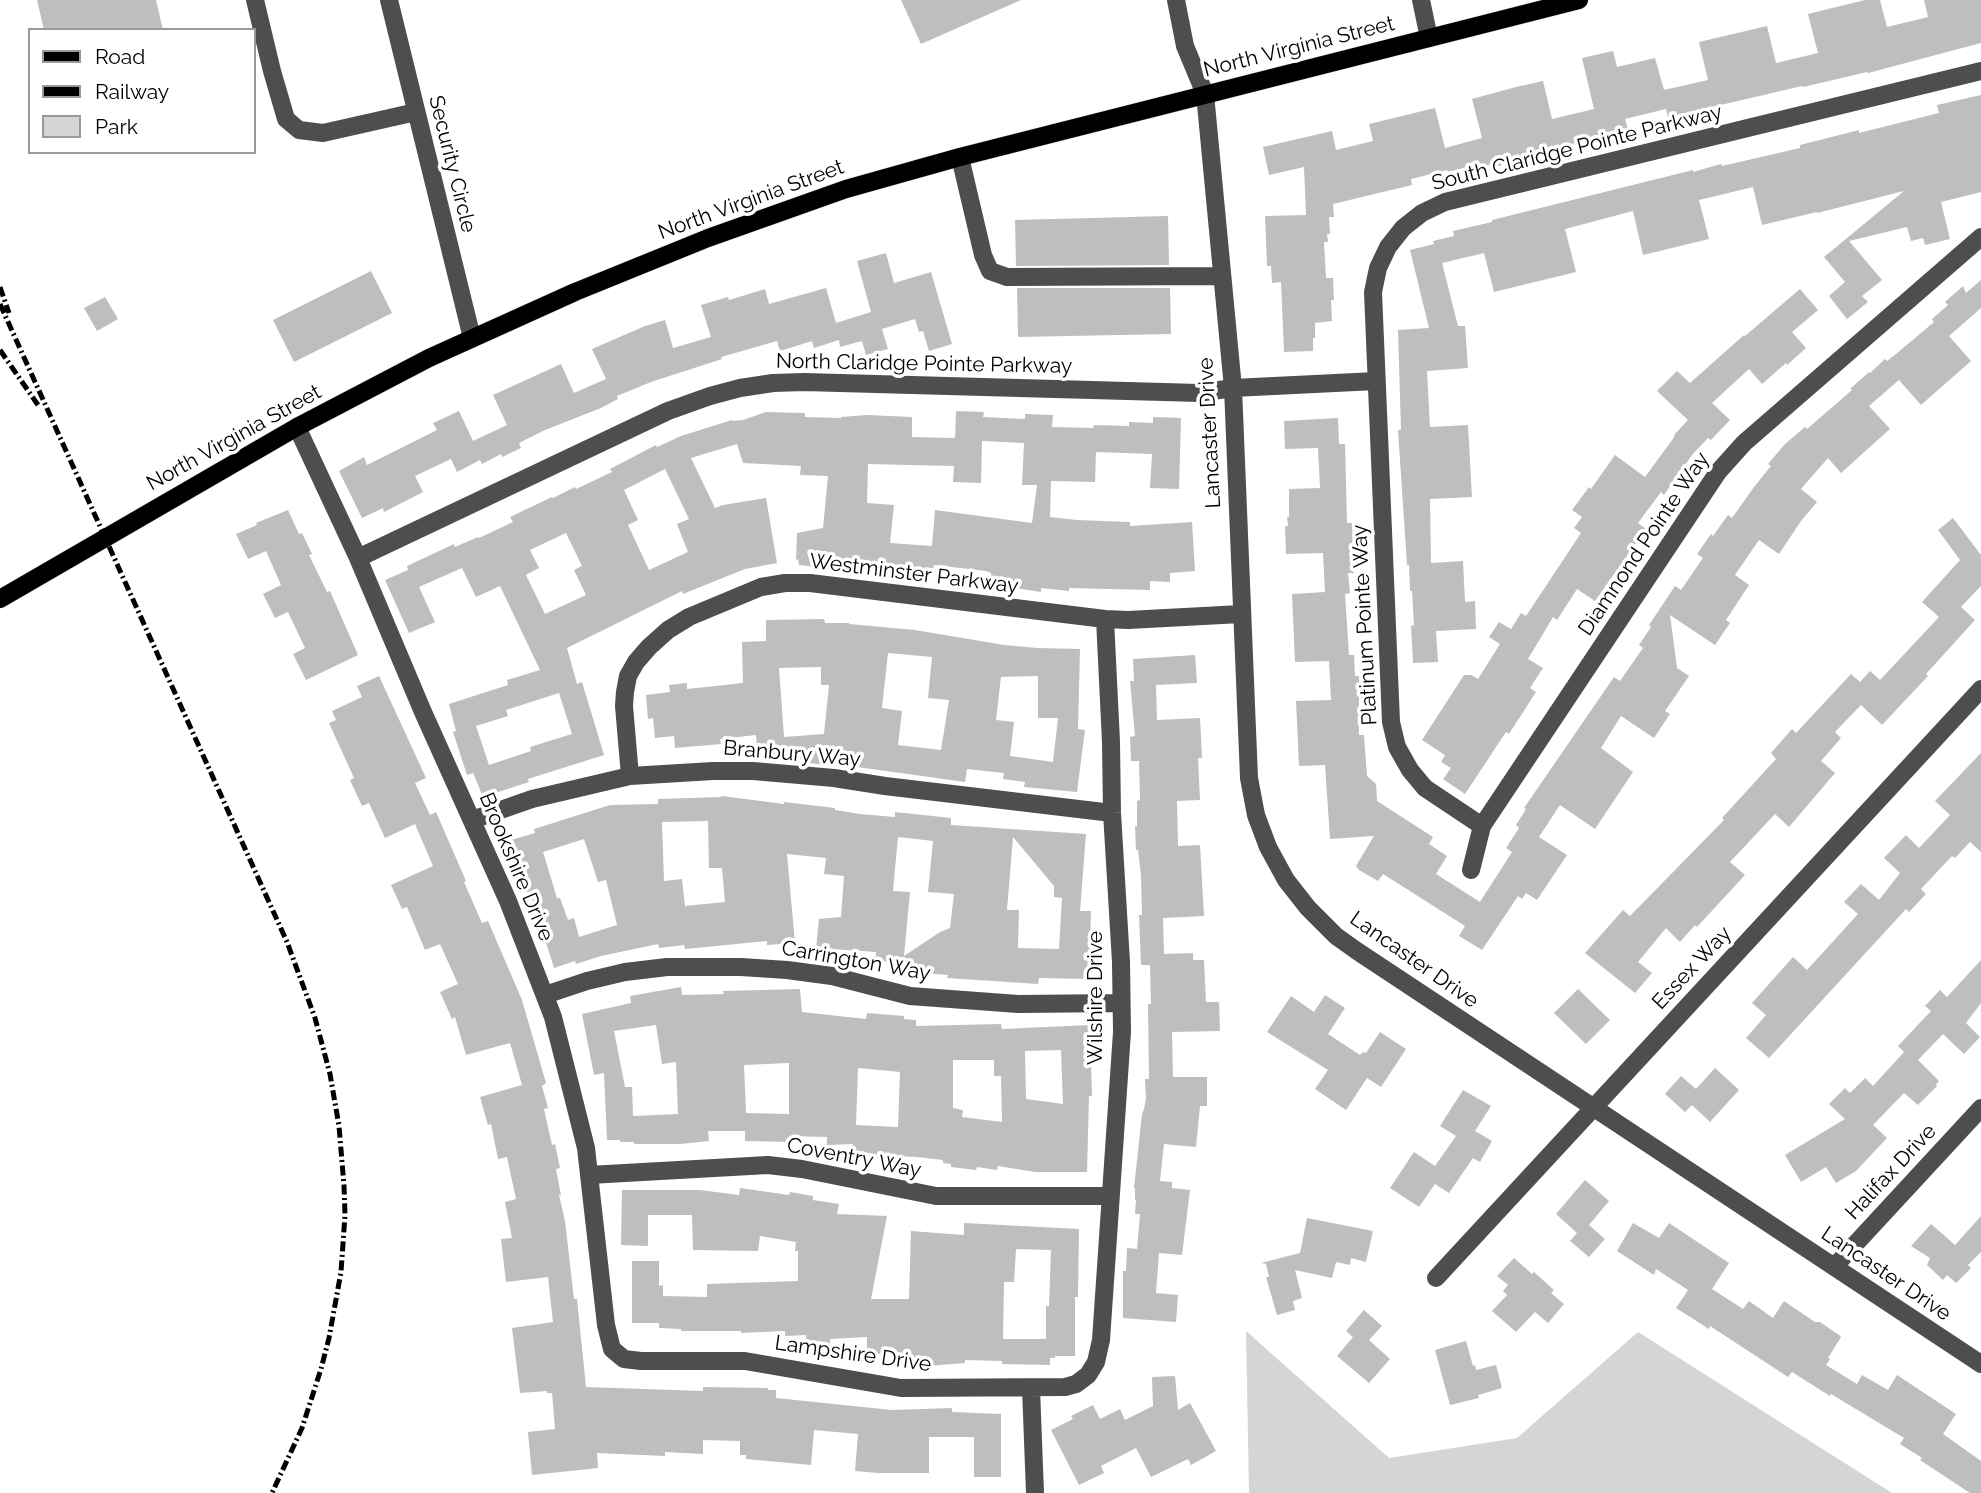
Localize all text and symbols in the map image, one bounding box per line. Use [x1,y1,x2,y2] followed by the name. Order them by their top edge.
[1201,11,1397,83] street label: North Virginia Street
[28,28,256,154] legend
[95,44,145,69] text: Road
[95,79,169,104] text: Railway
[423,93,481,235] street label: Security Circle
[1429,100,1725,196] street label: South Claridge Pointe Parkway
[95,114,138,139] text: Park
[655,155,847,245] street label: North Virginia Street
[776,349,1072,379] street label: North Claridge Pointe Parkway
[1193,357,1227,509] street label: Lancaster Drive
[142,380,326,496] street label: North Virginia Street
[1573,448,1715,640] street label: Diamnond Pointe Way
[1347,524,1383,726] street label: Platinum Pointe Way
[808,549,1020,599] street label: Westminster Parkway
[722,735,862,773] street label: Branbury Way
[473,789,559,945] street label: Brookshire Drive
[1345,906,1483,1014] street label: Lancaster Drive
[1647,921,1737,1015] street label: Essex Way
[1083,931,1109,1065] street label: Wilshire Drive
[780,936,932,986] street label: Carrington Way
[1840,1119,1942,1225] street label: Halifax Drive
[785,1133,923,1183] street label: Coventry Way
[1816,1221,1956,1327] street label: Lancaster Drive
[773,1331,933,1377] street label: Lampshire Drive

